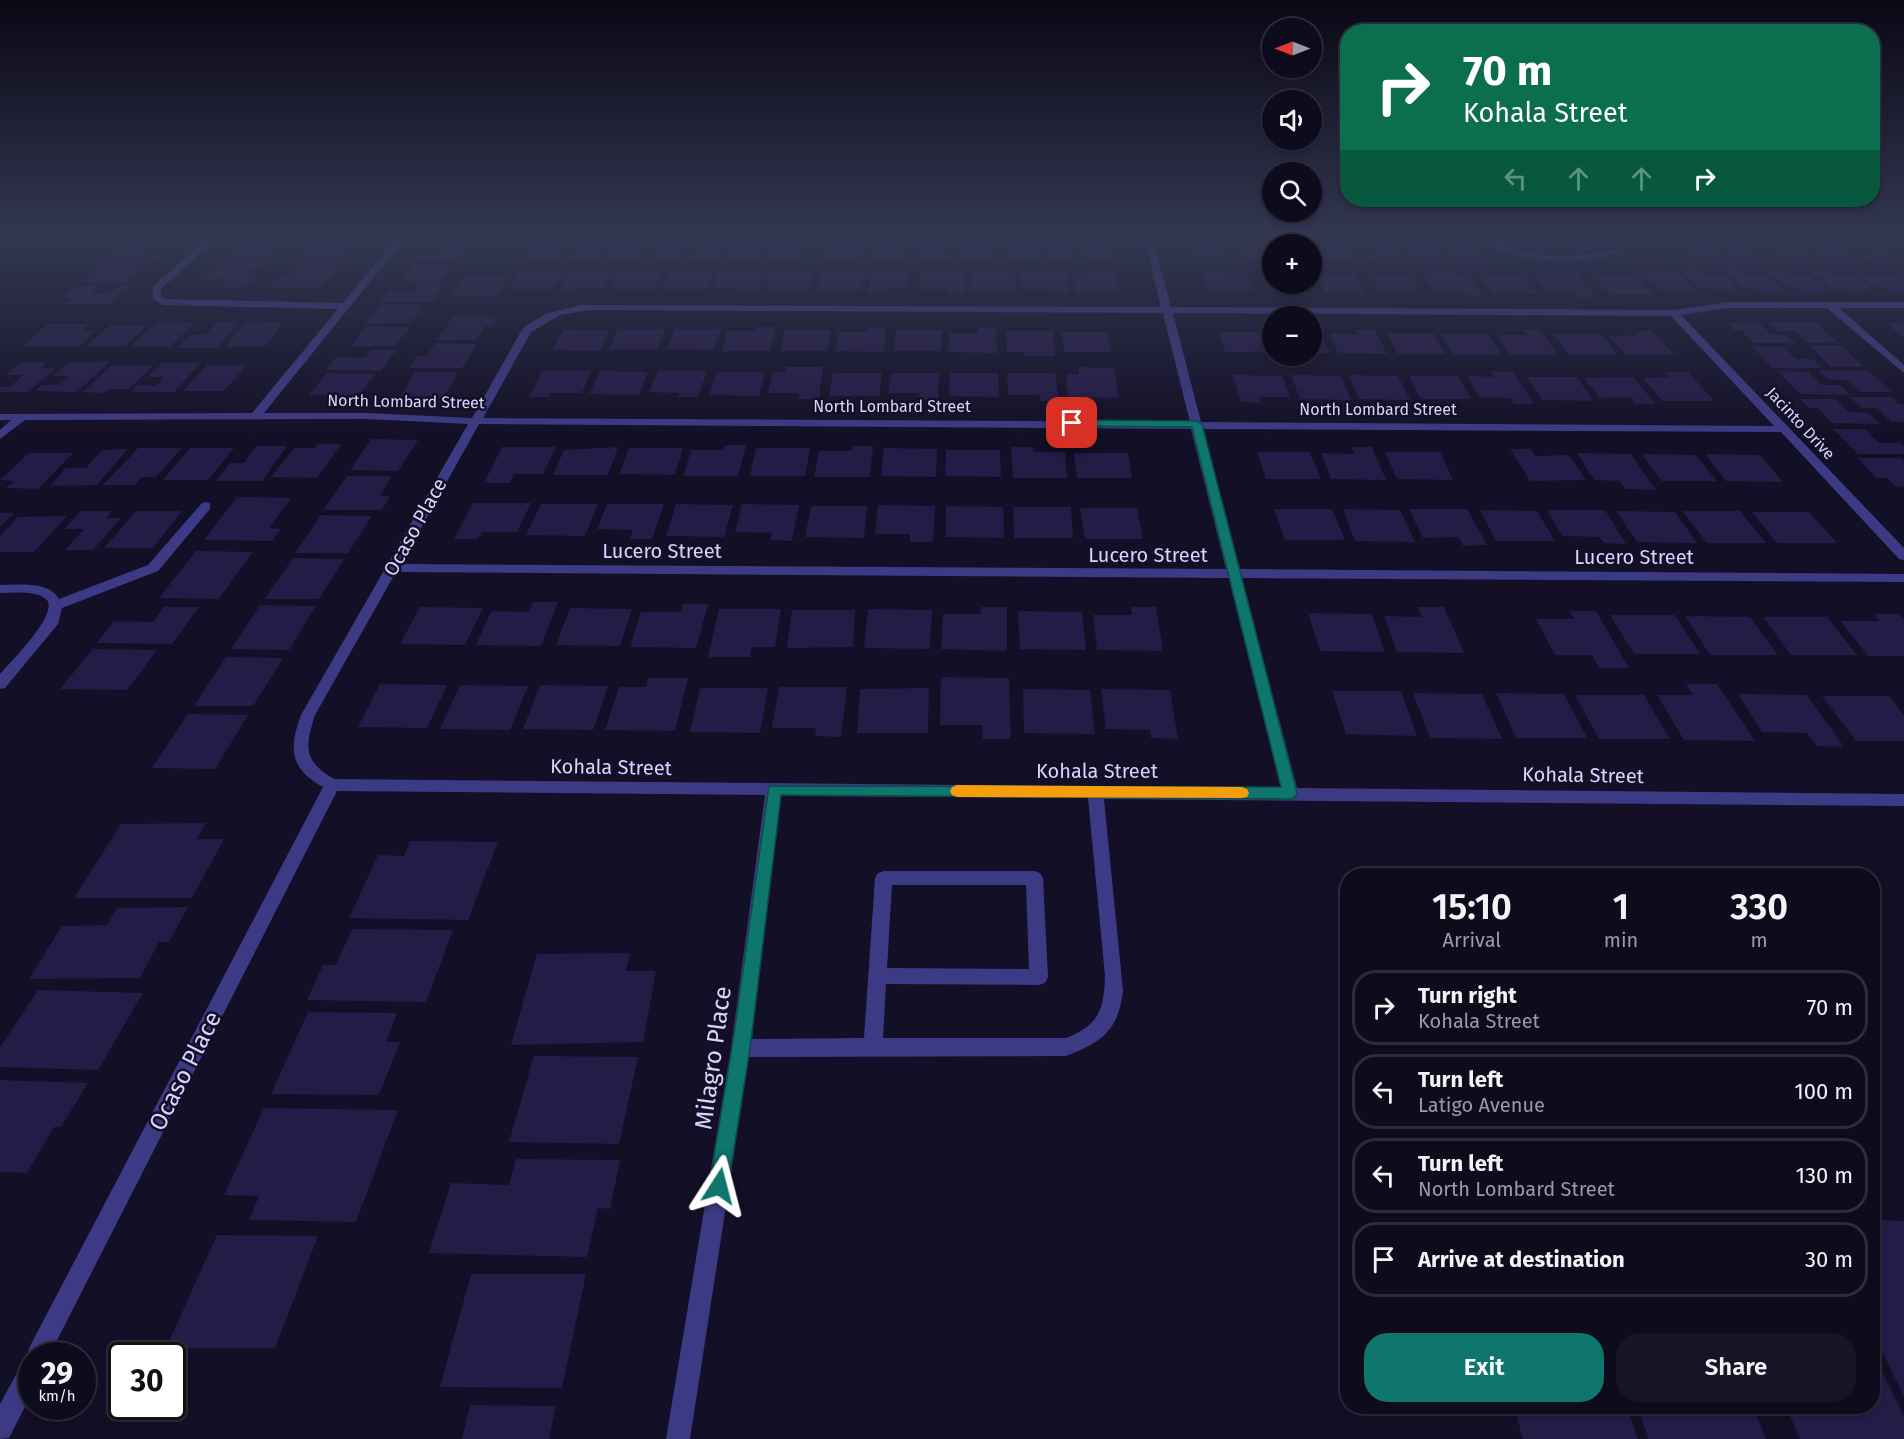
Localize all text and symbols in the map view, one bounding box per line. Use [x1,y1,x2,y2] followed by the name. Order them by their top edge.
[1262,18,1322,78] north arrow
[1262,18,1322,366] map controls
[1463,46,1552,96] text: 70 m
[1364,48,1442,126] icon: right
[1262,90,1322,150] button: sound
[1463,97,1627,129] text: Kohala Street
[1262,162,1322,222] button: search
[1499,162,1532,195] icon: left
[1562,162,1595,195] icon: ahead
[1625,162,1658,195] icon: ahead
[1688,162,1721,195] icon: right
[1262,234,1322,294] button: +
[1262,306,1322,366] button: −
[1762,383,1839,463] street label: Jacinto Drive
[327,391,485,412] street label: North Lombard Street
[813,397,971,416] street label: North Lombard Street
[1046,397,1097,448] pin
[1299,400,1457,419] street label: North Lombard Street
[1055,406,1088,439] icon: arrive
[378,474,452,580] street label: Ocaso Place
[602,539,723,563] street label: Lucero Street
[1088,543,1209,567] street label: Lucero Street
[1574,545,1695,569] street label: Lucero Street
[550,754,673,780] street label: Kohala Street
[1036,759,1159,783] street label: Kohala Street
[1522,762,1645,788] street label: Kohala Street
[1432,885,1512,929] text: 15:10
[1613,885,1629,929] text: 1
[1730,885,1788,929] text: 330
[1443,928,1501,952] text: Arrival
[1604,928,1638,952] text: min
[1751,928,1768,952] text: m
[1418,982,1517,1009] text: Turn right
[689,985,737,1131] street label: Milagro Place
[1367,991,1400,1024] icon: right
[1807,994,1853,1021] text: 70 m
[143,1007,227,1135] street label: Ocaso Place
[1418,1009,1540,1033] text: Kohala Street
[1418,1066,1503,1093] text: Turn left
[1367,1075,1400,1108] icon: left
[1794,1078,1853,1105] text: 100 m
[1418,1093,1545,1117] text: Latigo Avenue
[1418,1150,1503,1177] text: Turn left
[687,1154,751,1218] position arrow
[1367,1159,1400,1192] icon: left
[1796,1162,1853,1189] text: 130 m
[1418,1177,1615,1201] text: North Lombard Street
[1367,1243,1400,1276] icon: arrive
[1418,1246,1625,1273] text: Arrive at destination
[1805,1246,1853,1273] text: 30 m
[1364,1333,1604,1402] button: Exit
[1616,1333,1856,1402] button: Share
[108,1342,186,1420] speed limit sign: 30
[41,1356,73,1392] text: 29
[38,1387,76,1405] text: km/h

